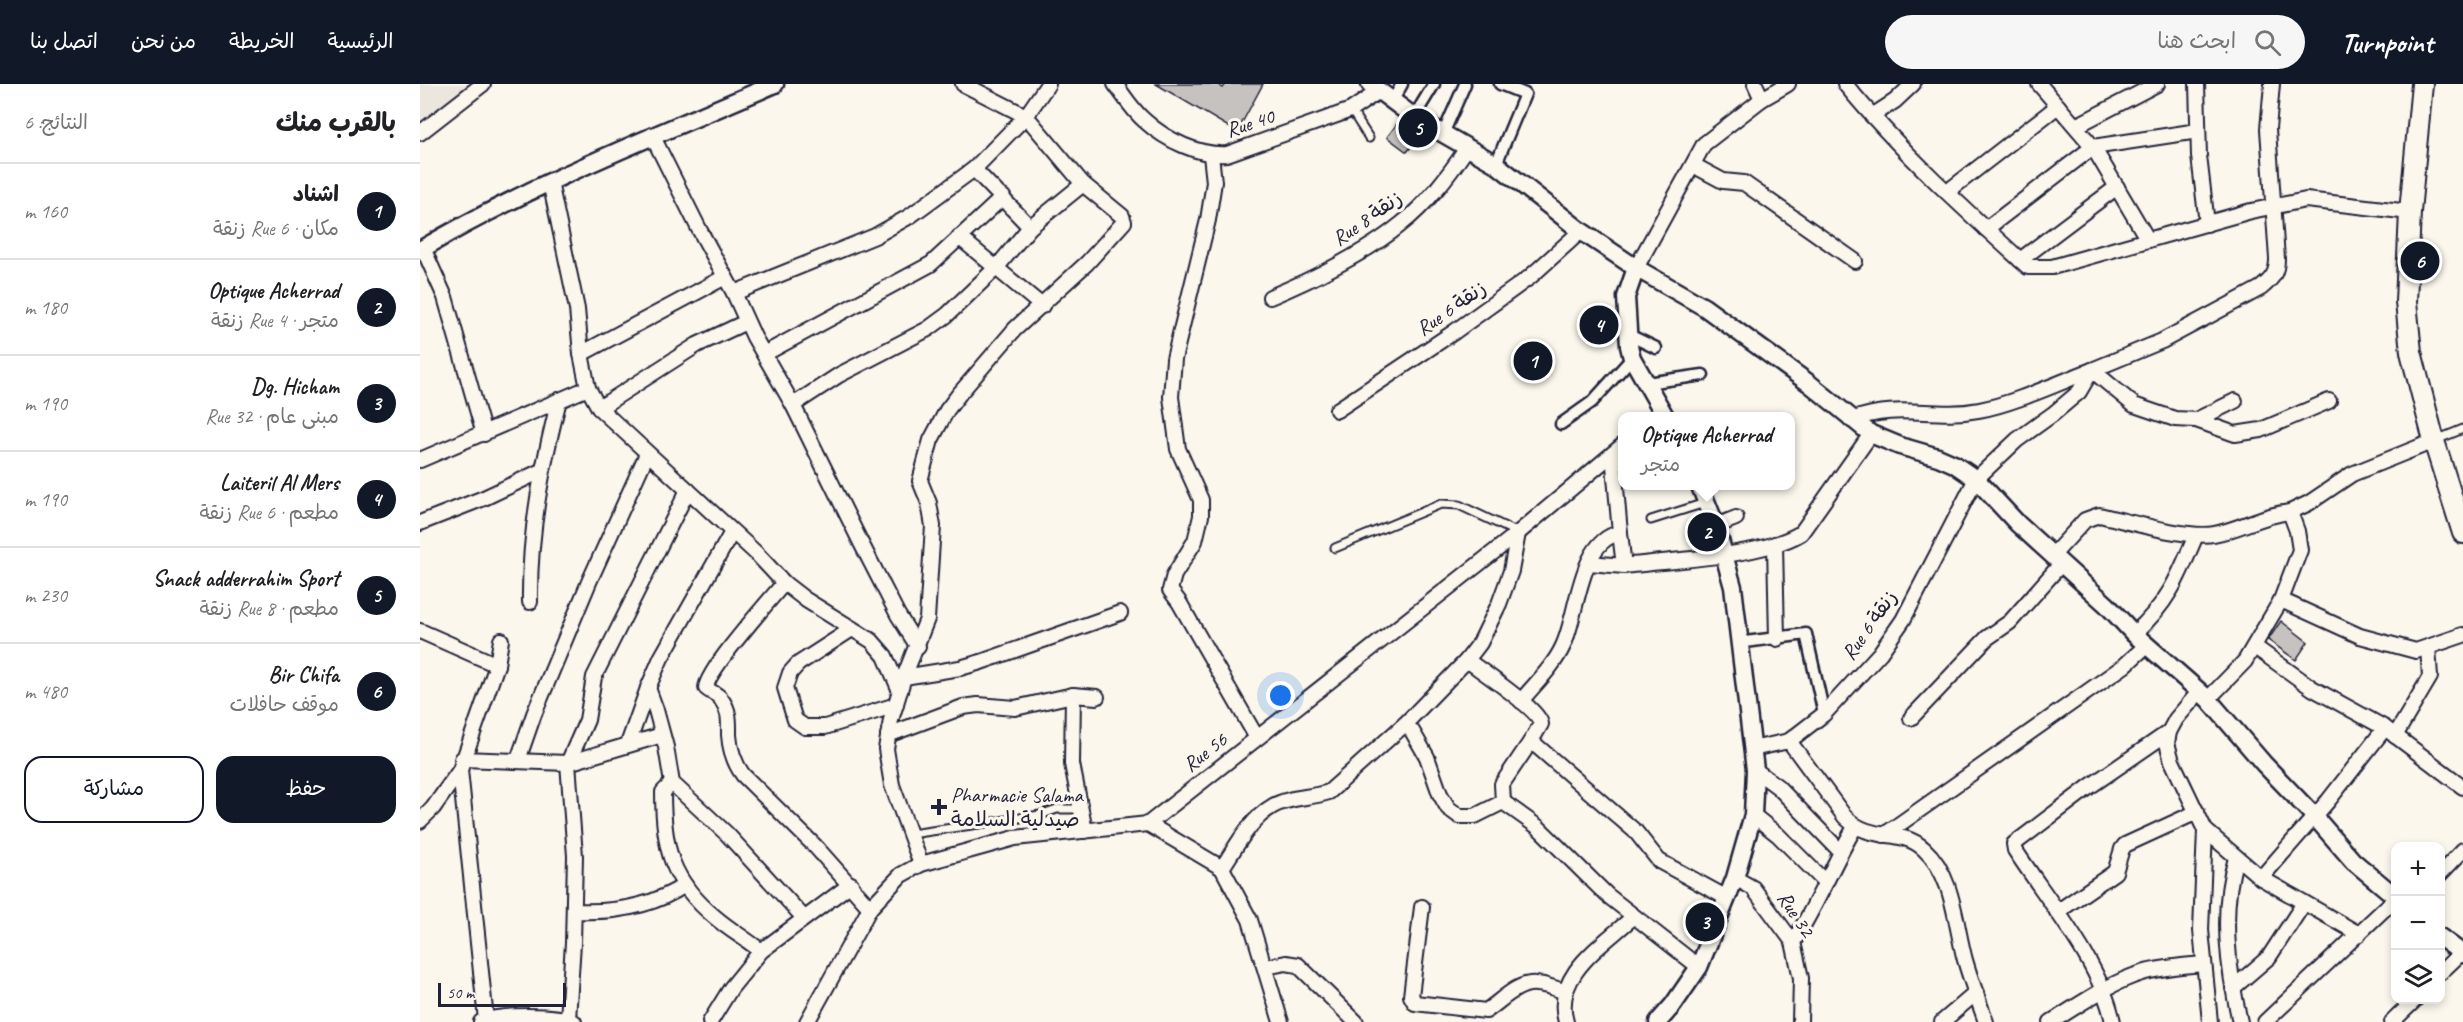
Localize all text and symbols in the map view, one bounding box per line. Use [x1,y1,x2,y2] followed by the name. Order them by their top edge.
[1885,15,2305,69] search box
[2341,25,2433,60] text: Turnpoint
[2251,26,2284,59] icon: search
[2157,27,2236,55] text: ابحث هنا
[30,28,98,54] text: اتصل بنا
[131,28,196,54] text: من نحن
[229,28,295,54] text: الخريطة
[328,28,393,54] text: الرئيسية
[1223,103,1279,143] street label: Rue 40
[276,106,396,139] text: بالقرب منك
[1398,106,1438,150] pin: 5
[24,110,88,135] text: النتائج: 6
[293,180,339,208] text: اشناد
[1327,185,1407,251] street label: Rue 8 زنقة
[24,199,67,224] text: 160 m
[372,199,381,224] text: 1
[213,216,339,241] text: مكان · Rue 6 زنقة
[2400,238,2440,284] pin: 6
[1411,275,1491,341] street label: Rue 6 زنقة
[208,277,339,305] text: Optique Acherrad
[24,295,67,320] text: 180 m
[372,295,381,320] text: 2
[1580,302,1618,348] pin: 4
[211,308,339,333] text: متجر · Rue 4 زنقة
[1514,338,1552,384] pin: 1
[251,373,339,401] text: Dg. Hicham
[24,391,67,416] text: 190 m
[372,391,381,416] text: 3
[205,404,339,429] text: مبنى عام · Rue 32
[1618,412,1795,490] popup
[1641,421,1772,449] text: Optique Acherrad
[1641,452,1680,477] text: متجر
[220,469,339,497] text: Laiteril Al Mers
[24,487,67,512] text: 190 m
[372,487,381,512] text: 4
[199,500,339,525] text: مطعم · Rue 6 زنقة
[1688,510,1726,554] pin: 2
[153,565,339,593] text: Snack adderrahim Sport
[24,583,67,608] text: 230 m
[372,583,381,608] text: 5
[1836,585,1902,665] street label: Rue 6 زنقة
[199,596,339,621] text: مطعم · Rue 8 زنقة
[269,661,339,689] text: Bir Chifa
[24,679,67,704] text: 480 m
[372,679,381,704] text: 6
[1266,681,1295,710] your location
[229,692,339,717] text: موقف حافلات
[1178,726,1233,777] street label: Rue 56
[24,756,204,823] button: مشاركة
[216,756,396,823] button: حفظ
[951,782,1084,832] place label: Pharmacie Salama صيدلية السلامة
[932,800,946,814] marker: Pharmacie Salama صيدلية السلامة
[2391,842,2445,1004] map controls
[2391,842,2445,896] button: +
[1772,886,1821,943] street label: Rue 32
[2391,896,2445,950] button: −
[1686,900,1724,944] pin: 3
[2391,950,2445,1004] button: layers
[438,980,566,1008] scale bar
[447,983,474,1003] text: 50 m

